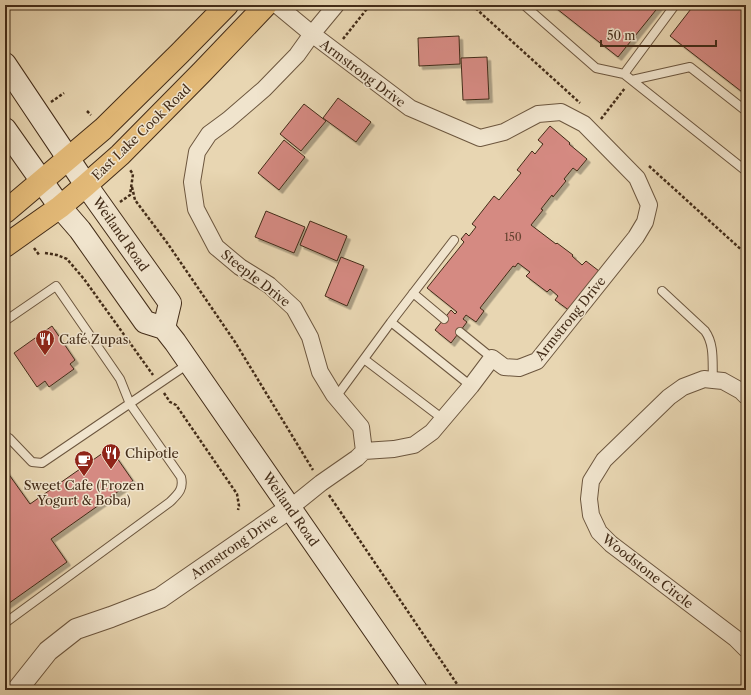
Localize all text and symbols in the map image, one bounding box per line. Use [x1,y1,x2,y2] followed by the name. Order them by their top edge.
[601,22,716,48] scale bar
[607,28,636,43] text: 50 m
[316,35,409,110] street label: Armstrong Drive
[88,81,194,183] street label: East Lake Cook Road
[89,193,152,274] street label: Weiland Road
[504,230,522,244] house number: 150
[218,246,294,310] street label: Steeple Drive
[531,273,609,364] street label: Armstrong Drive
[34,328,56,356] restaurant icon: Café Zupas
[59,331,129,347] place label: Café Zupas
[100,442,122,470] restaurant icon: Chipotle
[125,445,179,461] place label: Chipotle
[73,449,95,477] cafe icon: Sweet Cafe (Frozen Yogurt & Boba)
[259,468,322,549] street label: Weiland Road
[24,477,144,508] place label: Sweet Cafe (Frozen Yogurt & Boba)
[186,510,281,583] street label: Armstrong Drive
[598,530,697,612] street label: Woodstone Circle

